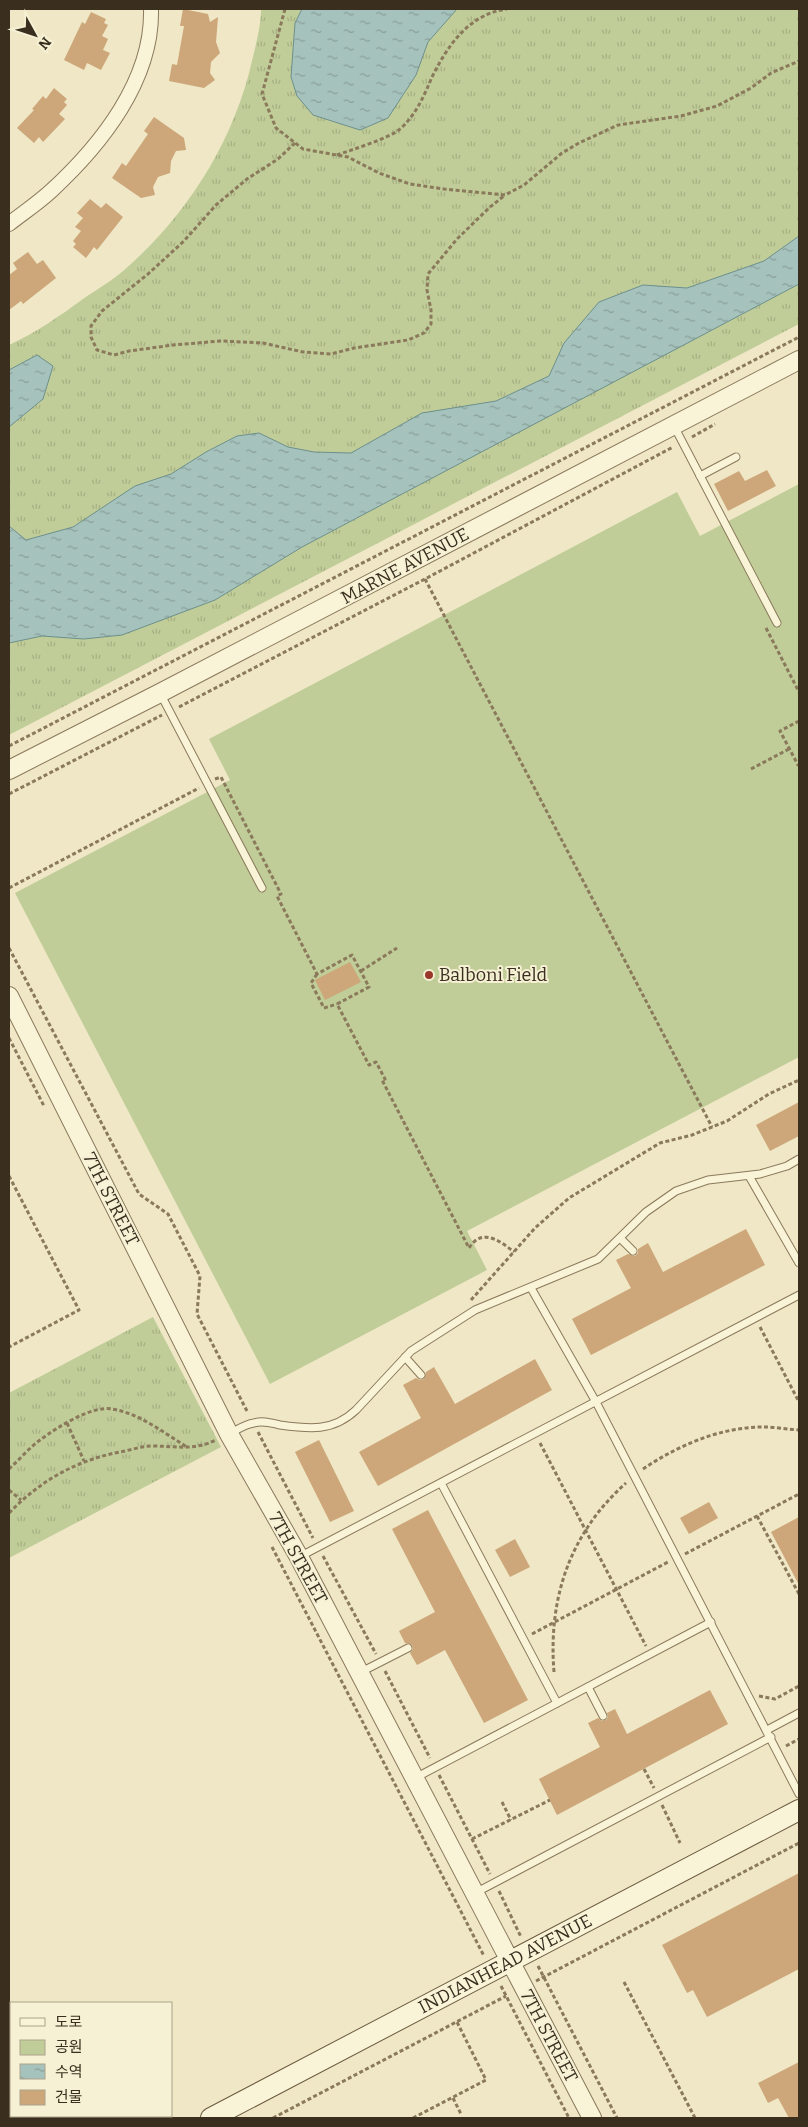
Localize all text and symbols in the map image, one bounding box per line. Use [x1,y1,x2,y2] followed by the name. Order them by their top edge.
[10,10,60,60] north arrow
[34,33,55,53] text: N
[337,523,473,609] street label: MARNE AVENUE
[439,964,548,986] place label: Balboni Field
[423,969,435,981] marker: Balboni Field
[78,1149,144,1250] street label: 7TH STREET
[264,1508,332,1608] street label: 7TH STREET
[415,1909,596,2018] street label: INDIANHEAD AVENUE
[515,1986,583,2086] street label: 7TH STREET
[10,2002,172,2117] legend
[55,2013,83,2031] text: 도로
[55,2038,83,2056] text: 공원
[55,2063,83,2081] text: 수역
[55,2088,83,2106] text: 건물

